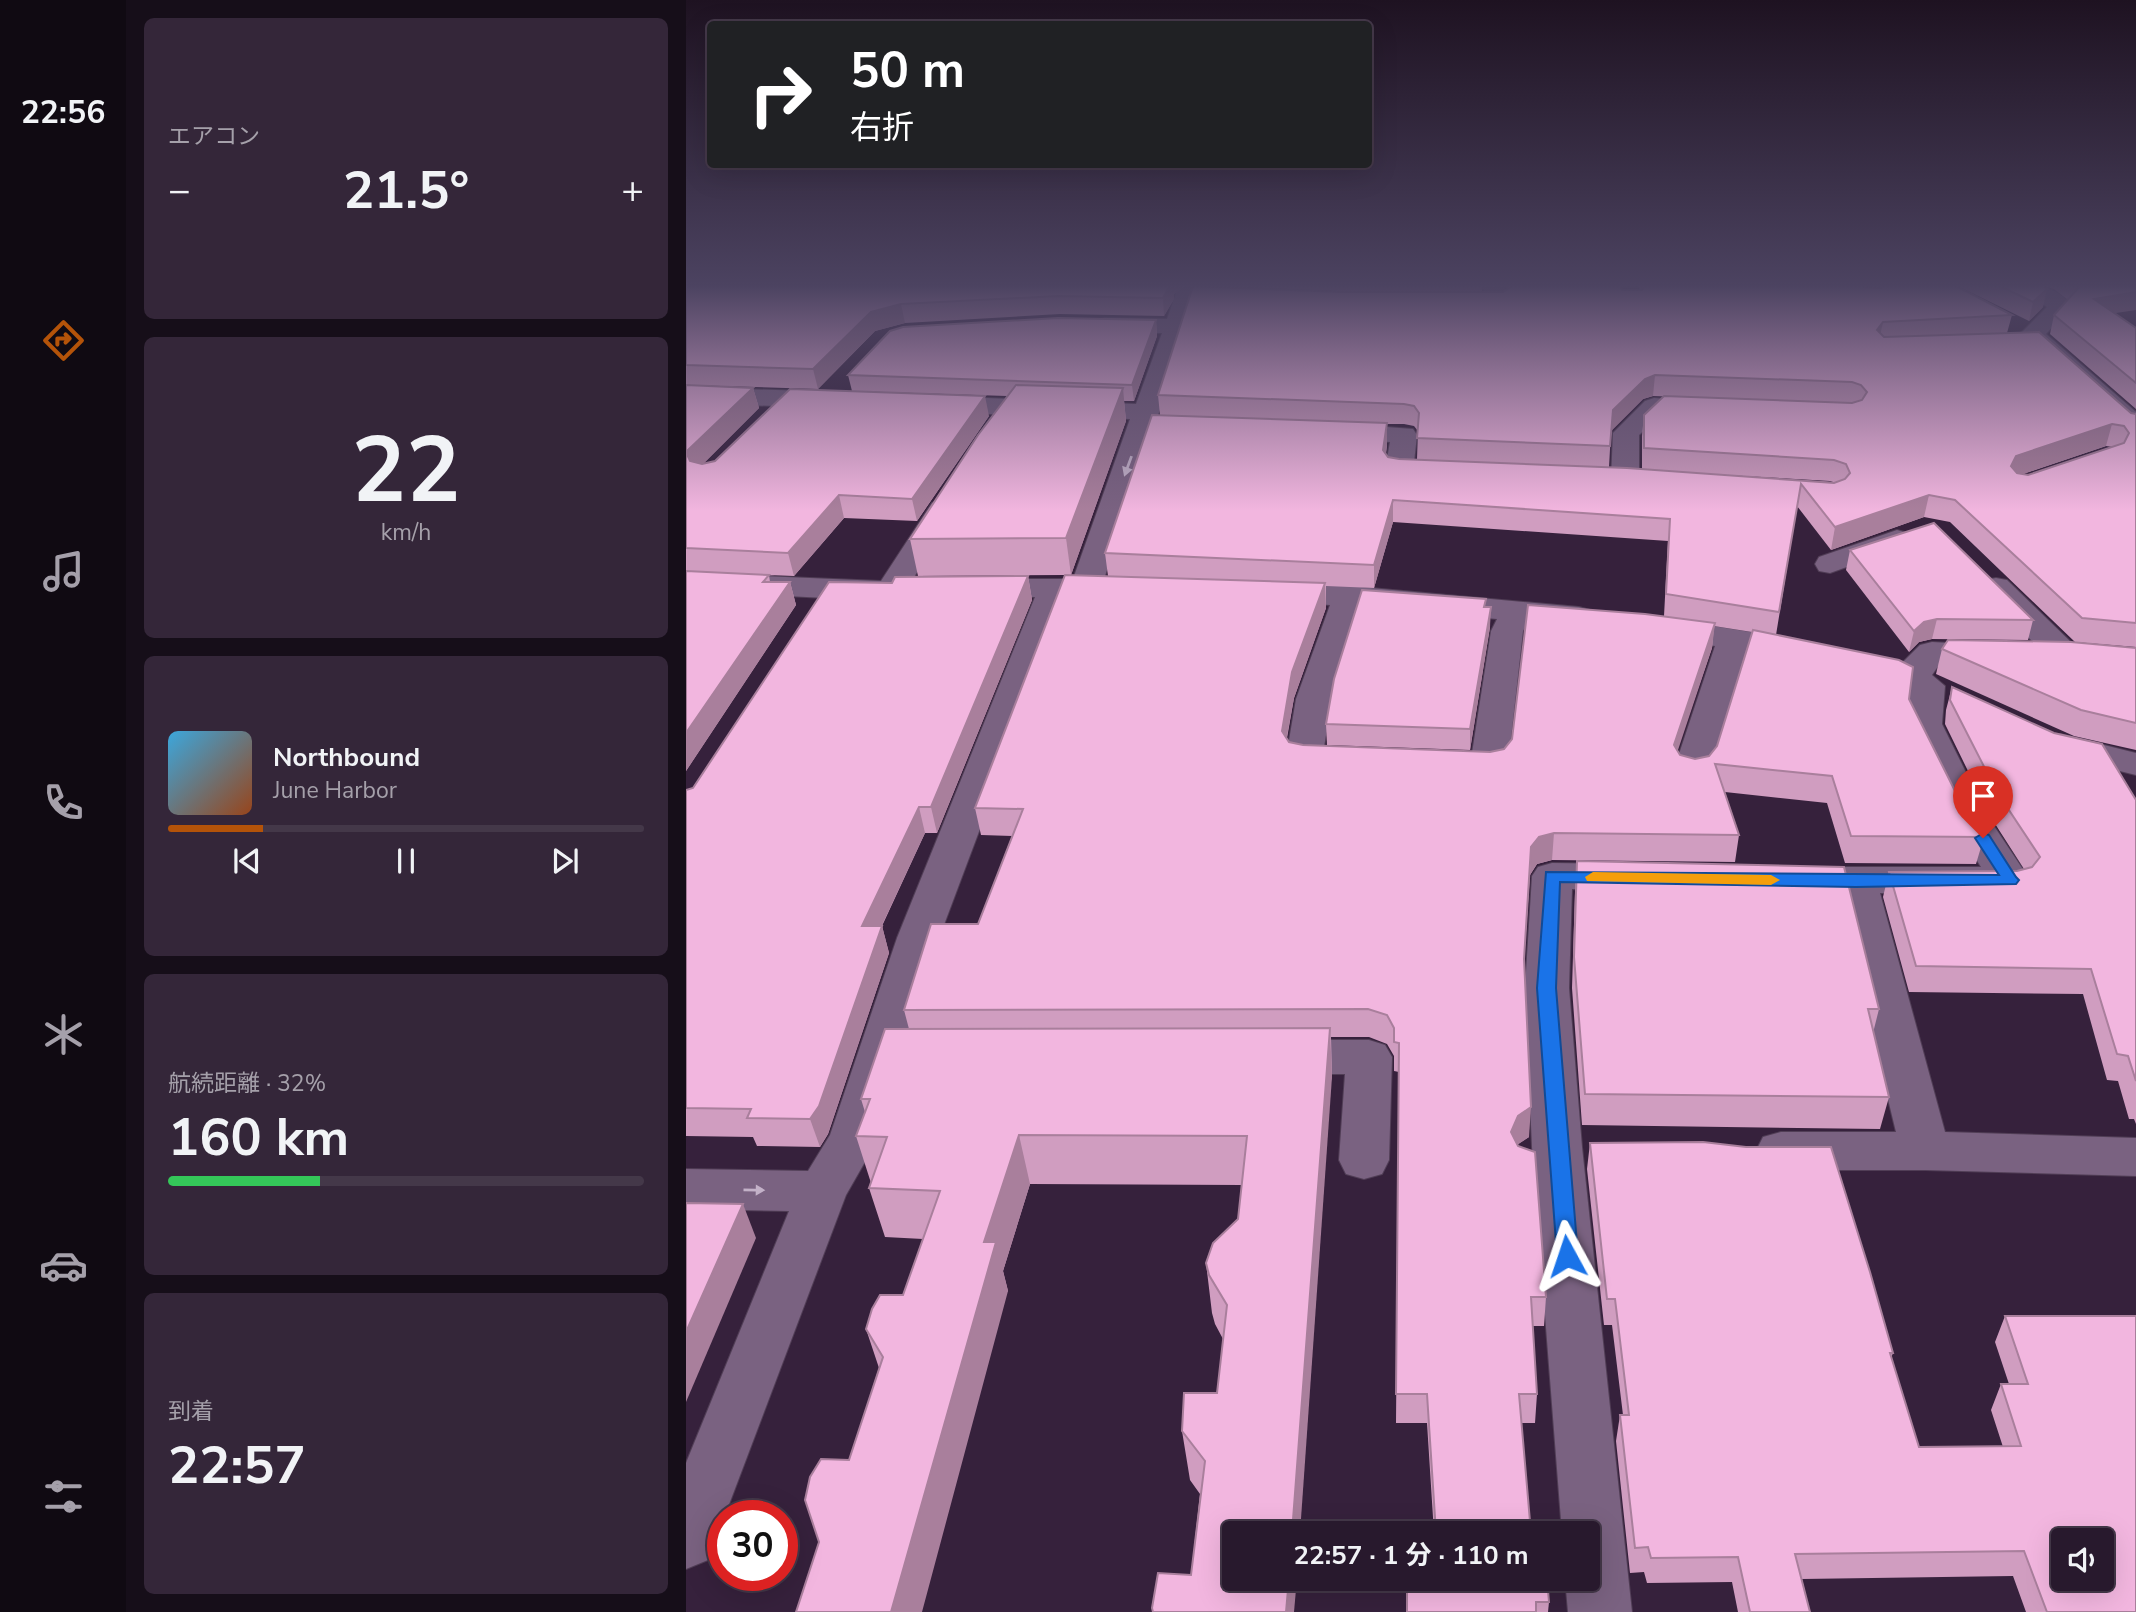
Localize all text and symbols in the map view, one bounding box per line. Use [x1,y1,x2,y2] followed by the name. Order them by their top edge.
[850,37,965,104] text: 50 m
[735,49,826,140] icon: right
[21,91,105,134] text: 22:56
[850,106,914,149] text: 右折
[168,121,260,152] text: エアコン
[343,155,469,226] text: 21.5°
[168,165,191,216] text: −
[621,165,644,216] text: +
[39,316,88,365] icon: directions
[351,409,461,533] text: 22
[1122,455,1133,476] one-way arrow
[381,517,431,548] text: km/h
[39,547,88,596] icon: music
[273,740,420,775] text: Northbound
[1953,766,2013,838] pin
[273,775,397,806] text: June Harbor
[1964,777,2002,815] icon: arrive
[39,778,88,827] icon: phone
[228,842,266,880] icon: previous
[387,842,425,880] icon: pause
[546,842,584,880] icon: next
[39,1010,88,1059] icon: climate
[168,1068,326,1099] text: 航続距離 · 32%
[168,1102,349,1173] text: 160 km
[743,1184,765,1196] one-way arrow
[1530,1219,1604,1293] position arrow
[39,1241,88,1290] icon: car
[168,1396,214,1427] text: 到着
[168,1430,306,1501] text: 22:57
[39,1472,88,1521] icon: filters
[707,1500,798,1591] speed limit sign: 30
[2051,1528,2114,1591] map controls
[2051,1528,2114,1591] button: sound
[1293,1538,1529,1573] text: 22:57 · 1 分 · 110 m

